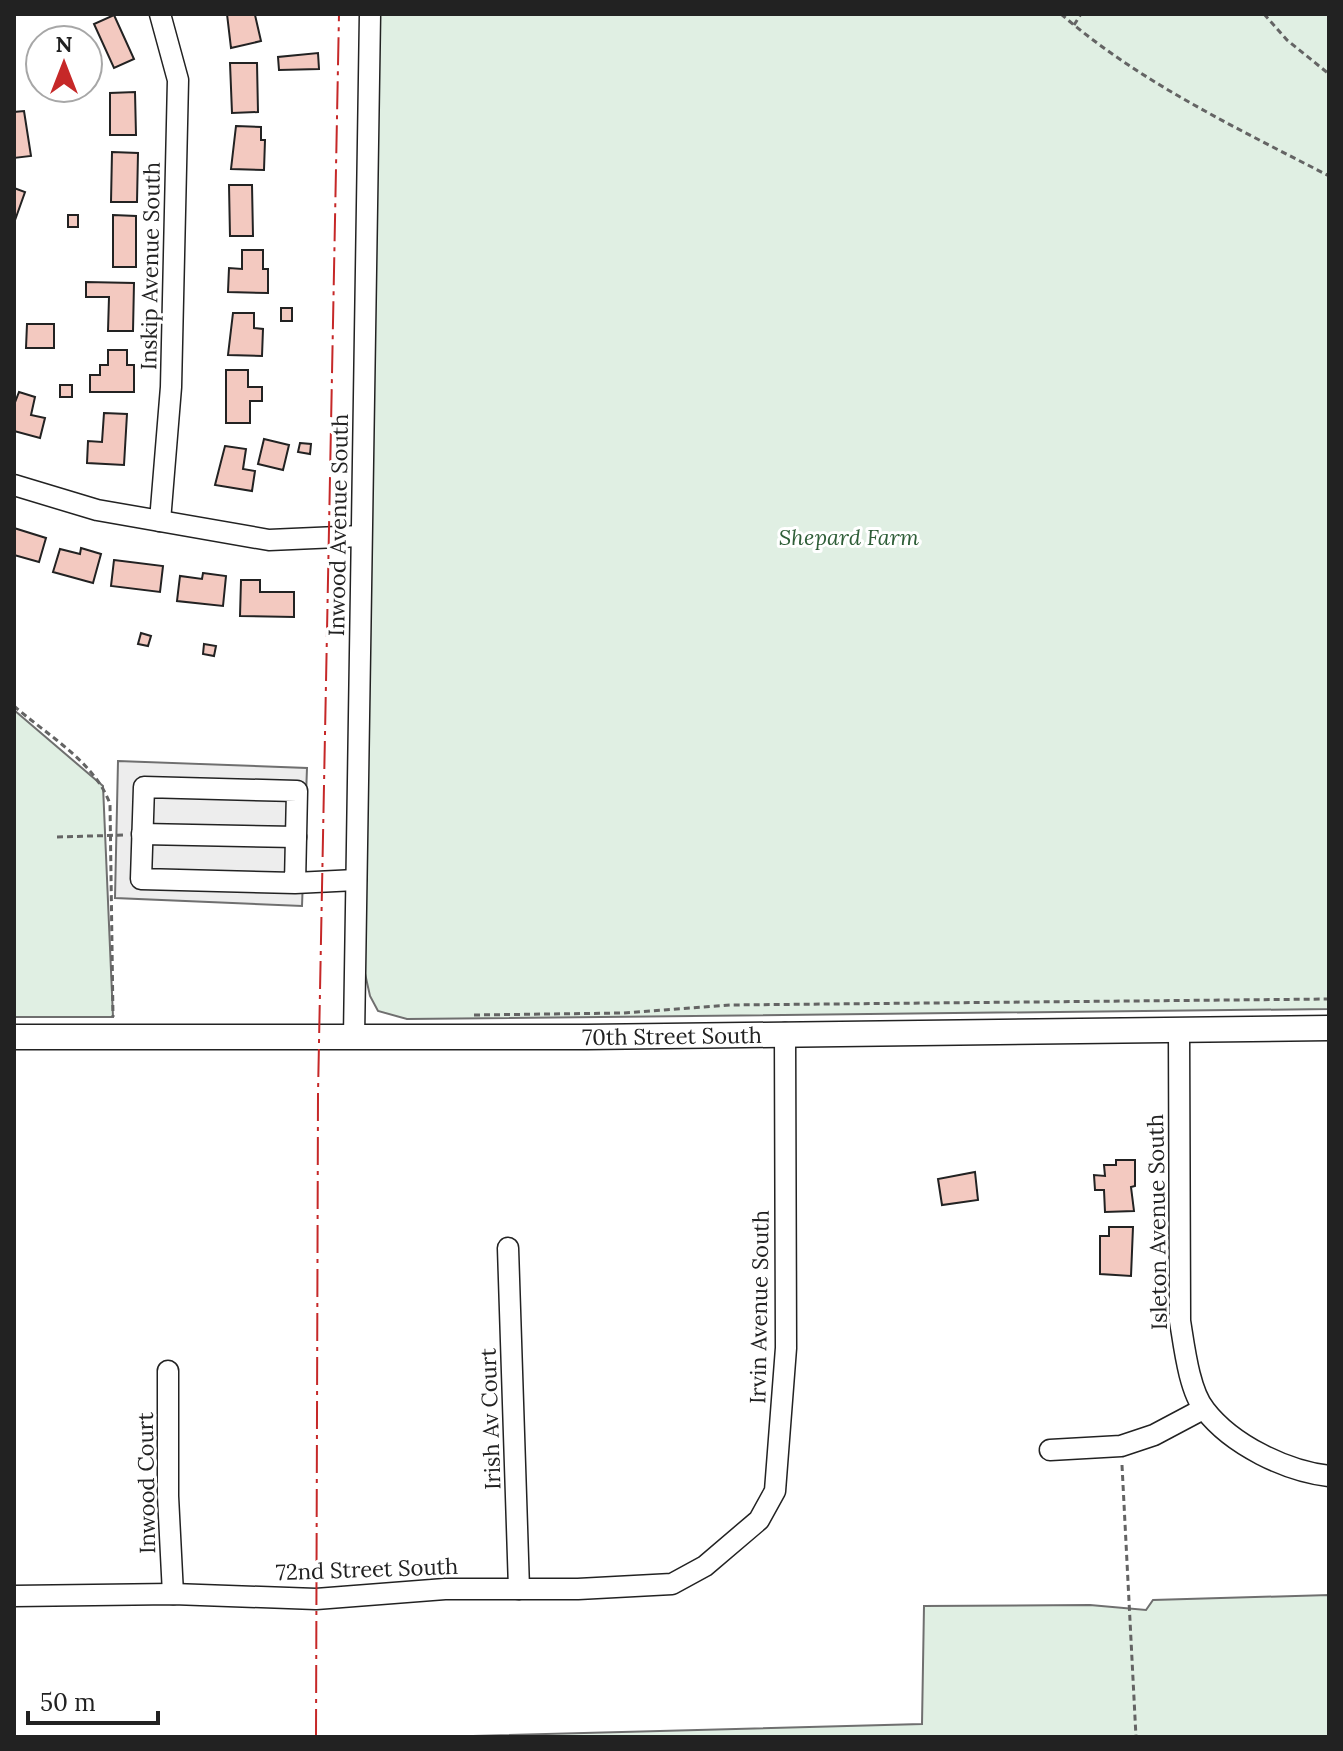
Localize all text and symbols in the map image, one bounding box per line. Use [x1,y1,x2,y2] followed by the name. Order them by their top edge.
[24,24,104,104] north arrow
[55,30,73,58] text: N
[134,162,166,370] street label: Inskip Avenue South
[322,413,354,637] street label: Inwood Avenue South
[779,523,920,551] park label: Shepard Farm
[582,1021,762,1051] street label: 70th Street South
[1141,1114,1173,1330] street label: Isleton Avenue South
[743,1210,775,1404] street label: Irvin Avenue South
[474,1347,506,1490] street label: Irish Av Court
[131,1411,161,1554] street label: Inwood Court
[275,1552,459,1586] street label: 72nd Street South
[28,1675,158,1725] scale bar
[40,1687,96,1718] text: 50 m

